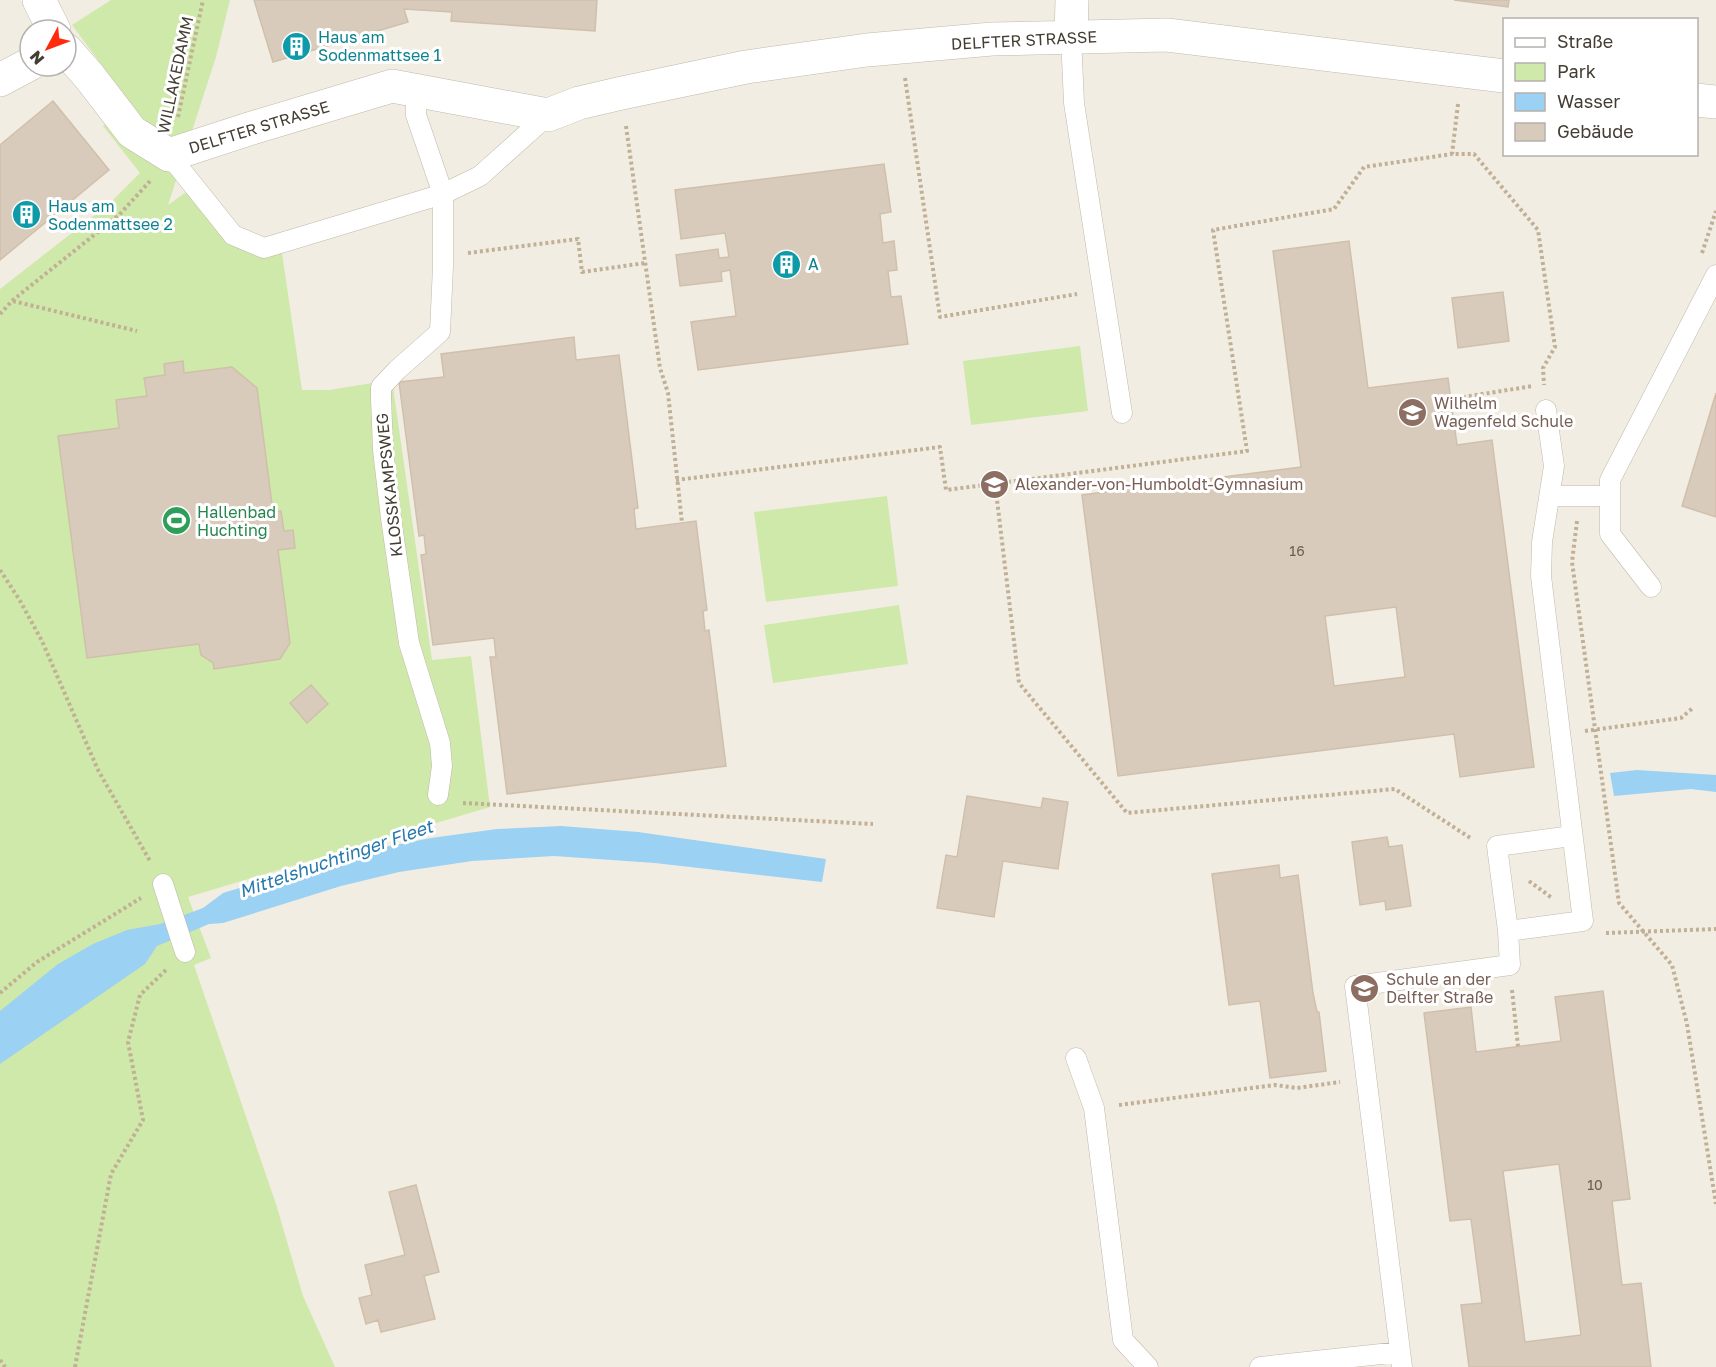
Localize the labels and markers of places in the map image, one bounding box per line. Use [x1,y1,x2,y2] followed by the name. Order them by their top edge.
[318,27,442,65] place label: Haus am Sodenmattsee 1
[281,30,313,62] building icon: Haus am Sodenmattsee 1
[48,196,173,234] place label: Haus am Sodenmattsee 2
[11,199,43,231] building icon: Haus am Sodenmattsee 2
[771,248,803,280] building icon: A
[808,254,819,274] place label: A
[1434,393,1573,431] place label: Wilhelm Wagenfeld Schule
[1397,396,1429,428] school or university icon: Wilhelm Wagenfeld Schule
[978,468,1010,500] school or university icon: Alexander-von-Humboldt-Gymnasium
[1015,474,1303,494] place label: Alexander-von-Humboldt-Gymnasium
[197,502,276,540] place label: Hallenbad Huchting
[160,505,192,537] sports icon: Hallenbad Huchting
[1386,969,1493,1007] place label: Schule an der Delfter Straße
[1349,972,1381,1004] school or university icon: Schule an der Delfter Straße

